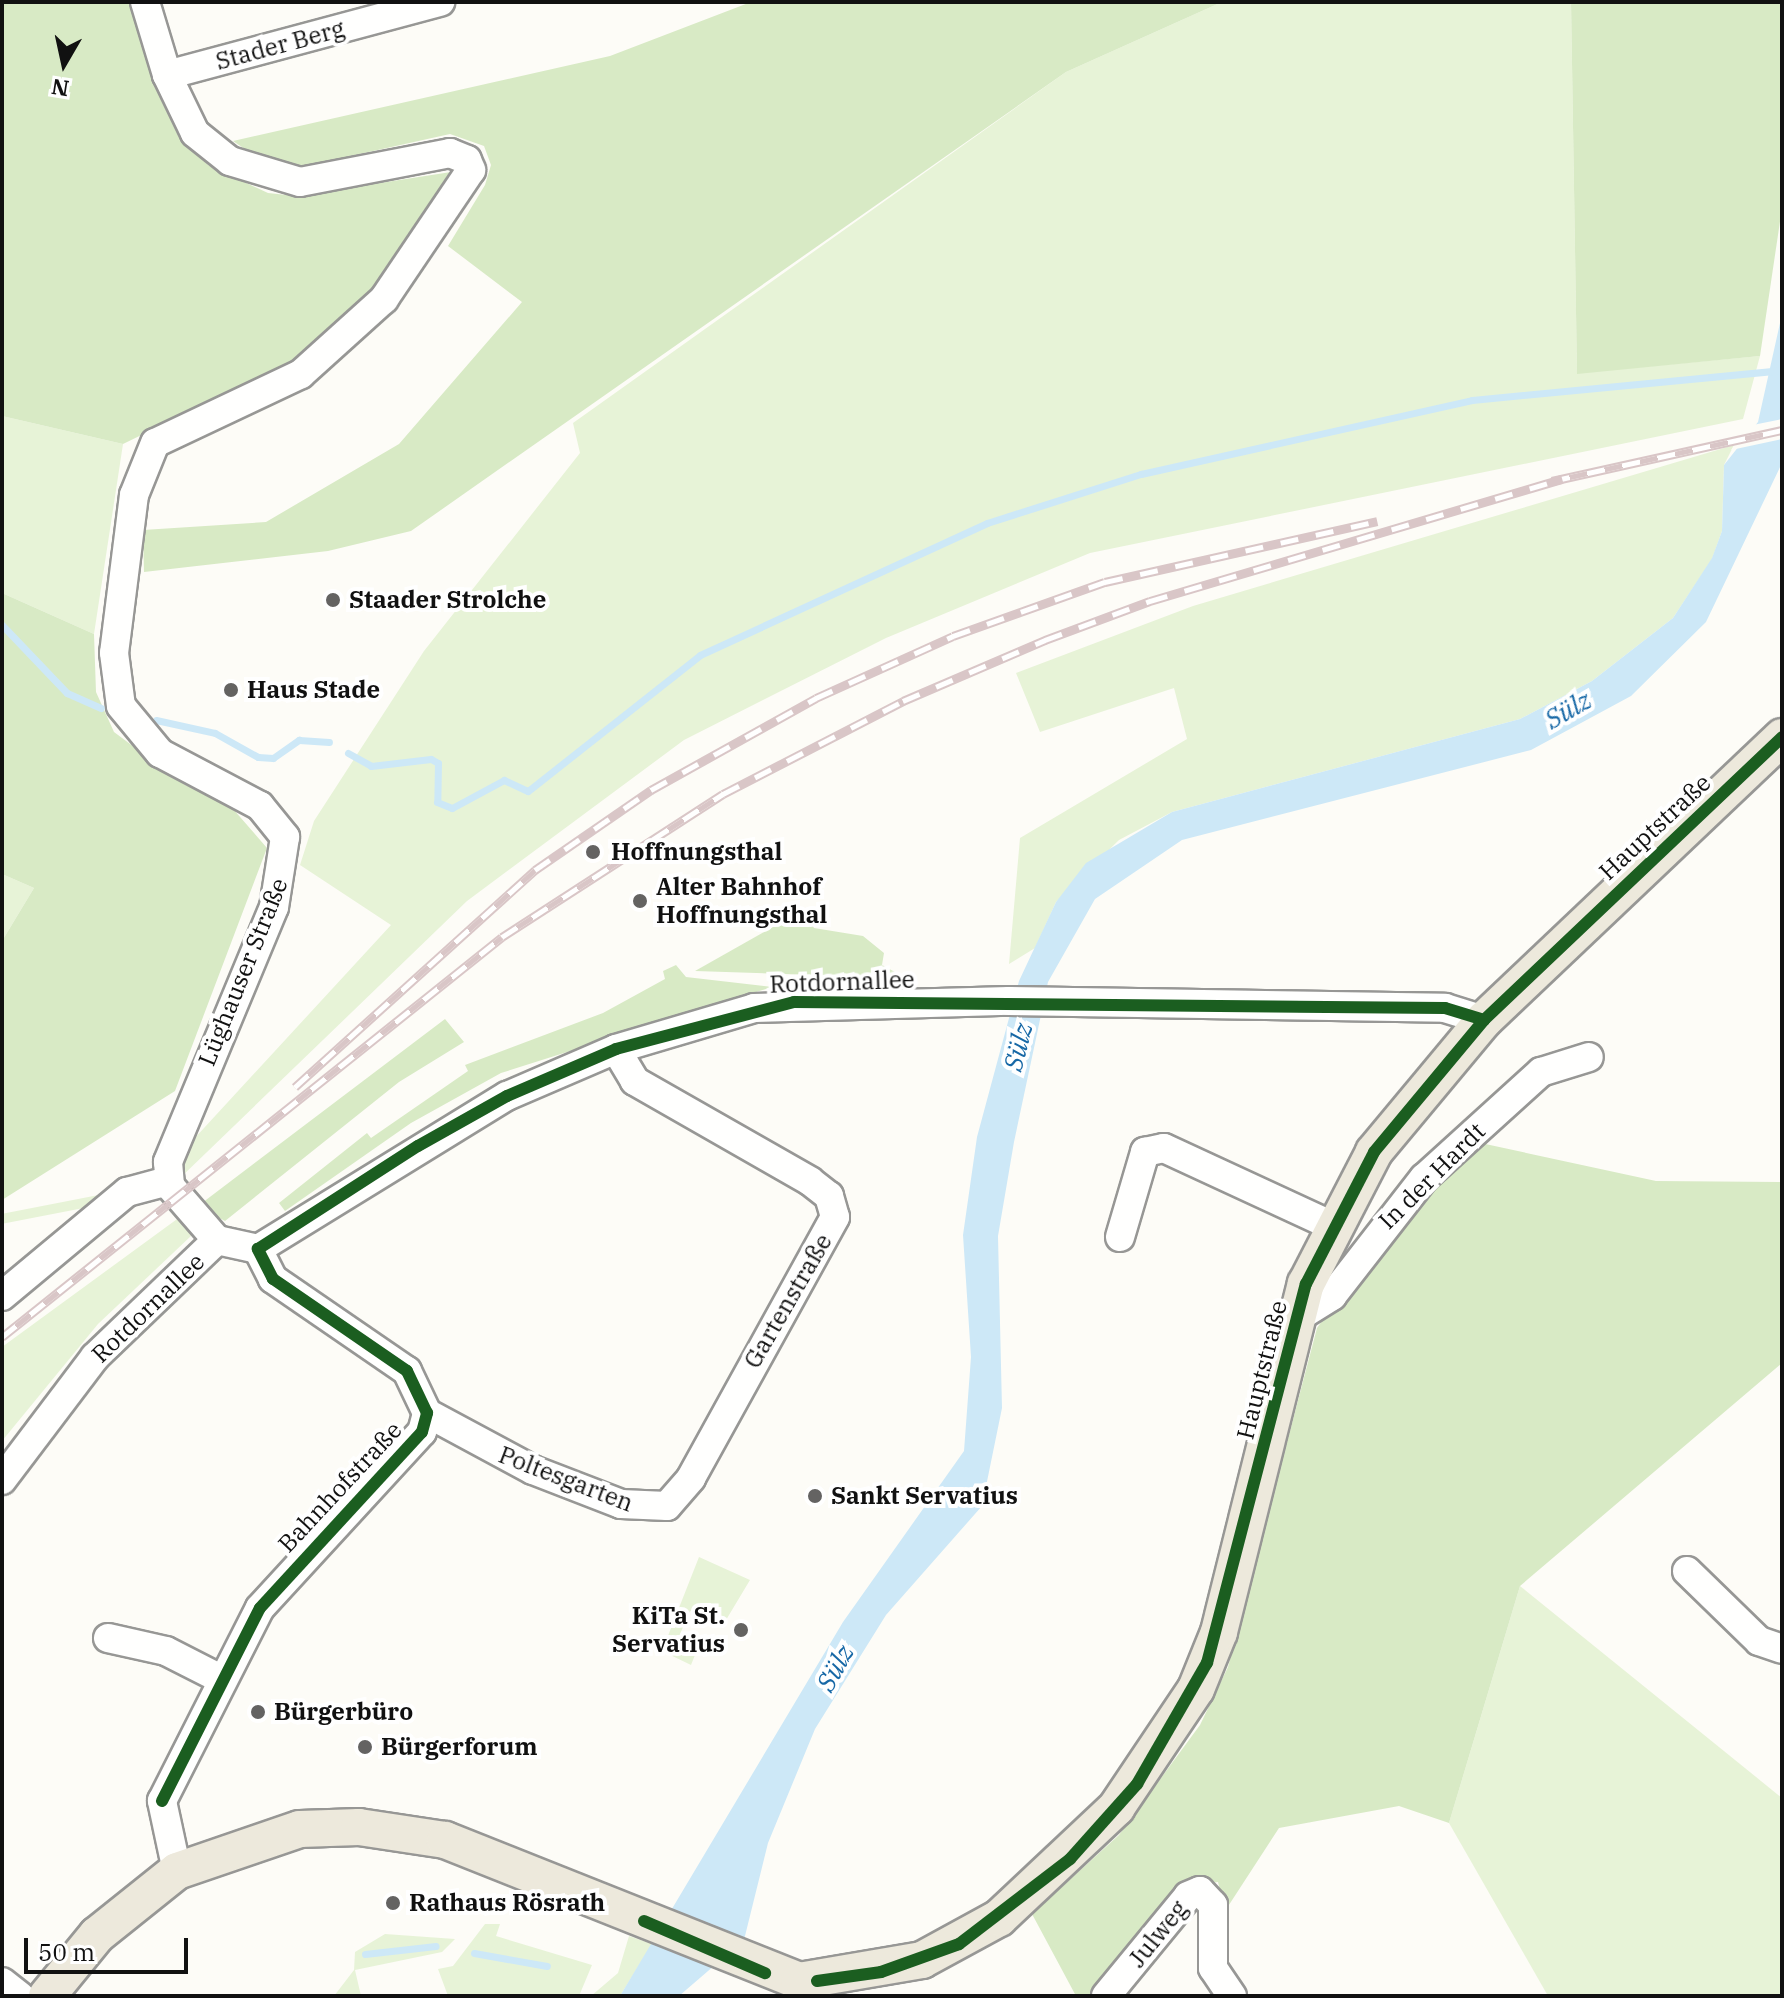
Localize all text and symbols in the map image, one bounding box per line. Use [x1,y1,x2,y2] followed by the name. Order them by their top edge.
[213,14,347,76] street label: Stader Berg
[24,24,104,104] north arrow
[49,73,71,104] text: N
[349,586,546,614] place label: Staader Strolche
[324,591,342,609] marker: Staader Strolche
[247,676,380,704] place label: Haus Stade
[222,681,240,699] marker: Haus Stade
[1539,684,1597,736] water label: Sülz
[1593,768,1717,886] street label: Hauptstraße
[611,838,782,866] place label: Hoffnungsthal
[582,841,604,863] marker: Hoffnungsthal
[656,873,827,929] place label: Alter Bahnhof Hoffnungsthal
[192,874,294,1070] street label: Lüghauser Straße
[631,892,649,910] marker: Alter Bahnhof Hoffnungsthal
[769,965,915,999] street label: Rotdornallee
[997,1020,1039,1074] water label: Sülz
[1373,1117,1491,1235] street label: In der Hardt
[738,1229,838,1373] street label: Gartenstraße
[86,1247,210,1369] street label: Rotdornallee
[1231,1298,1293,1442] street label: Hauptstraße
[272,1416,408,1558] street label: Bahnhofstraße
[495,1440,637,1518] street label: Poltesgarten
[831,1482,1018,1510] place label: Sankt Servatius
[806,1487,824,1505] marker: Sankt Servatius
[612,1602,725,1658] place label: KiTa St. Servatius
[732,1621,750,1639] marker: KiTa St. Servatius
[810,1639,860,1697] water label: Sülz
[274,1698,413,1726] place label: Bürgerbüro
[249,1703,267,1721] marker: Bürgerbüro
[381,1733,537,1761] place label: Bürgerforum
[356,1738,374,1756] marker: Bürgerforum
[409,1889,605,1917] place label: Rathaus Rösrath
[384,1894,402,1912] marker: Rathaus Rösrath
[1122,1895,1194,1973] street label: Julweg
[28,1922,192,1972] scale bar
[38,1936,95,1968] text: 50 m

